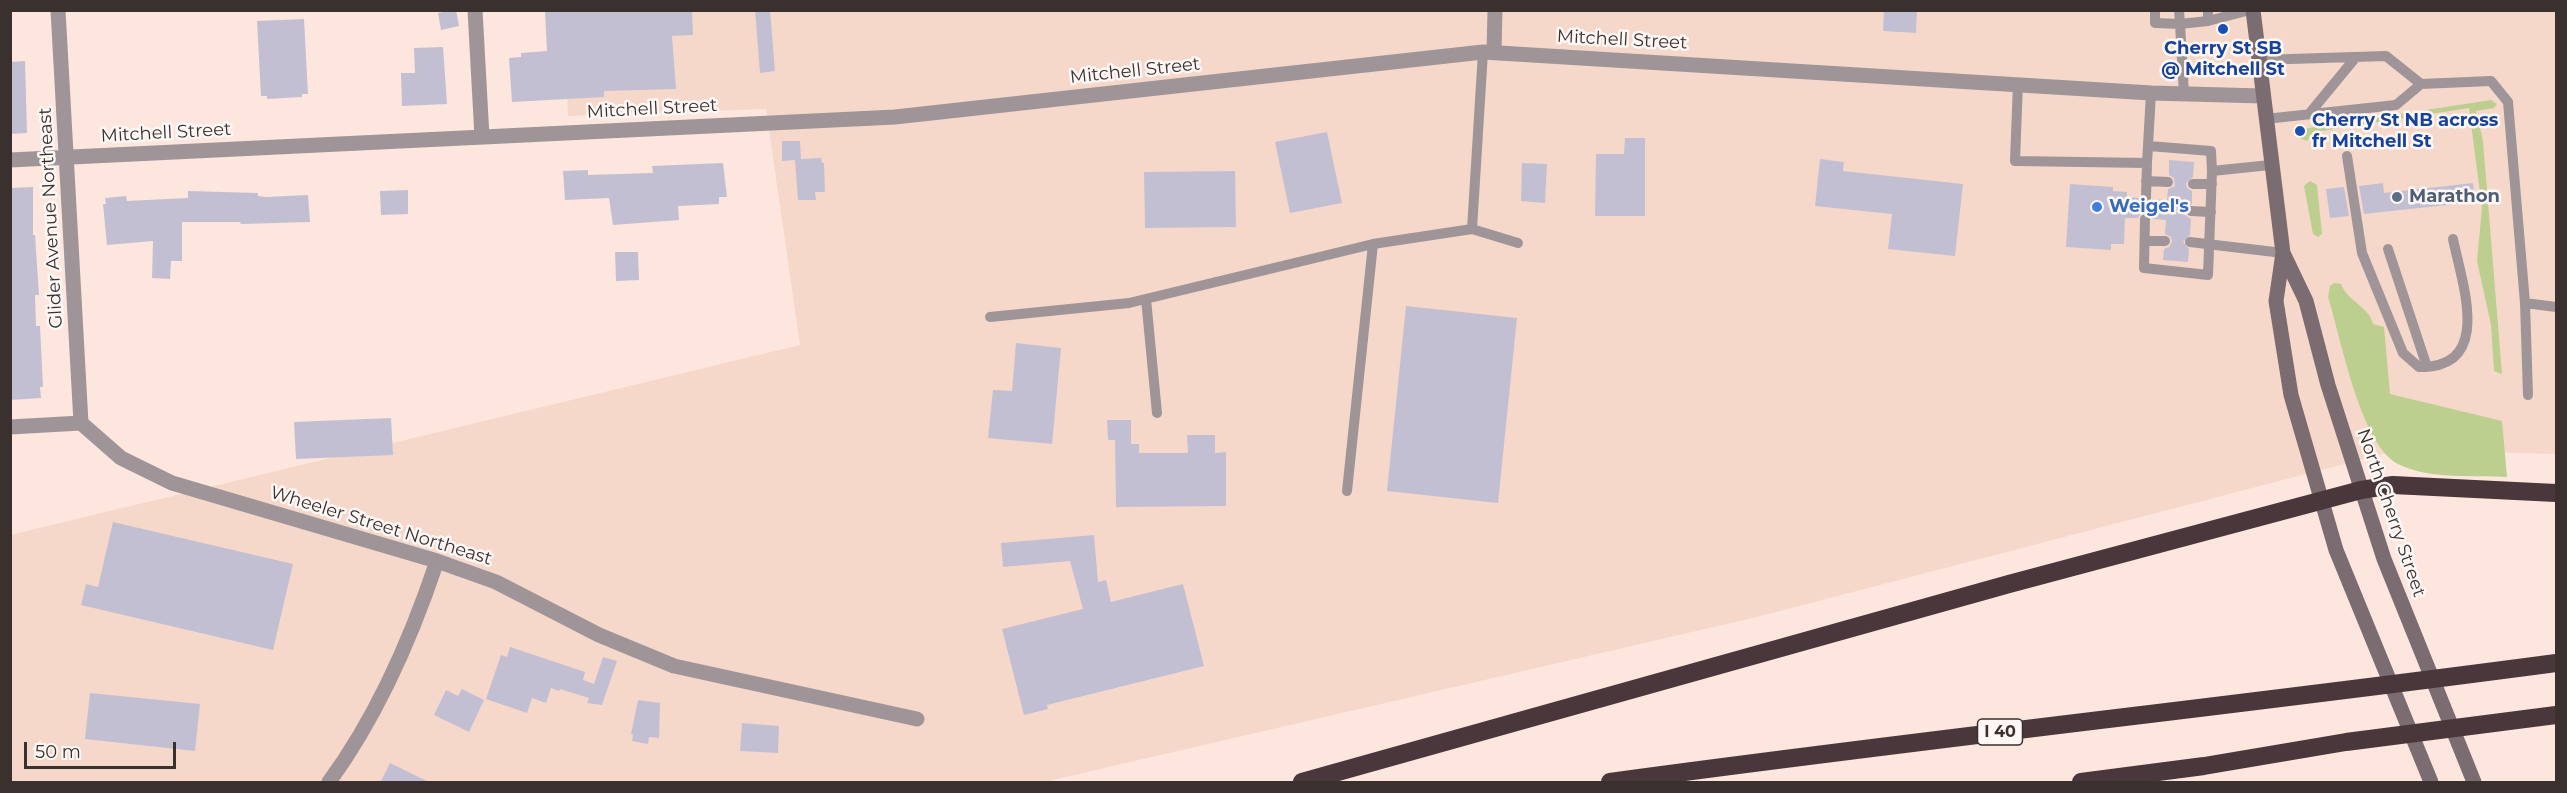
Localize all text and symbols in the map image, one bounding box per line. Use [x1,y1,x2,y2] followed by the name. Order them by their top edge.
[2216,22,2230,36] marker: Cherry St SB @ Mitchell St
[1556,26,1688,54] street label: Mitchell Street
[2161,38,2285,80] place label: Cherry St SB @ Mitchell St
[1069,53,1201,89] street label: Mitchell Street
[586,95,718,123] street label: Mitchell Street
[34,107,68,329] street label: Glider Avenue Northeast
[2312,110,2498,152] place label: Cherry St NB across fr Mitchell St
[100,119,232,147] street label: Mitchell Street
[2293,124,2307,138] marker: Cherry St NB across fr Mitchell St
[2409,186,2500,208] place label: Marathon
[2390,190,2404,204] marker: Marathon
[2109,196,2189,218] place label: Weigel's
[2090,200,2104,214] marker: Weigel's
[2352,426,2430,600] street label: North Cherry Street
[268,482,494,570] street label: Wheeler Street Northeast
[1978,719,2022,745] road number: I 40
[27,730,178,768] scale bar
[35,741,81,763] text: 50 m

